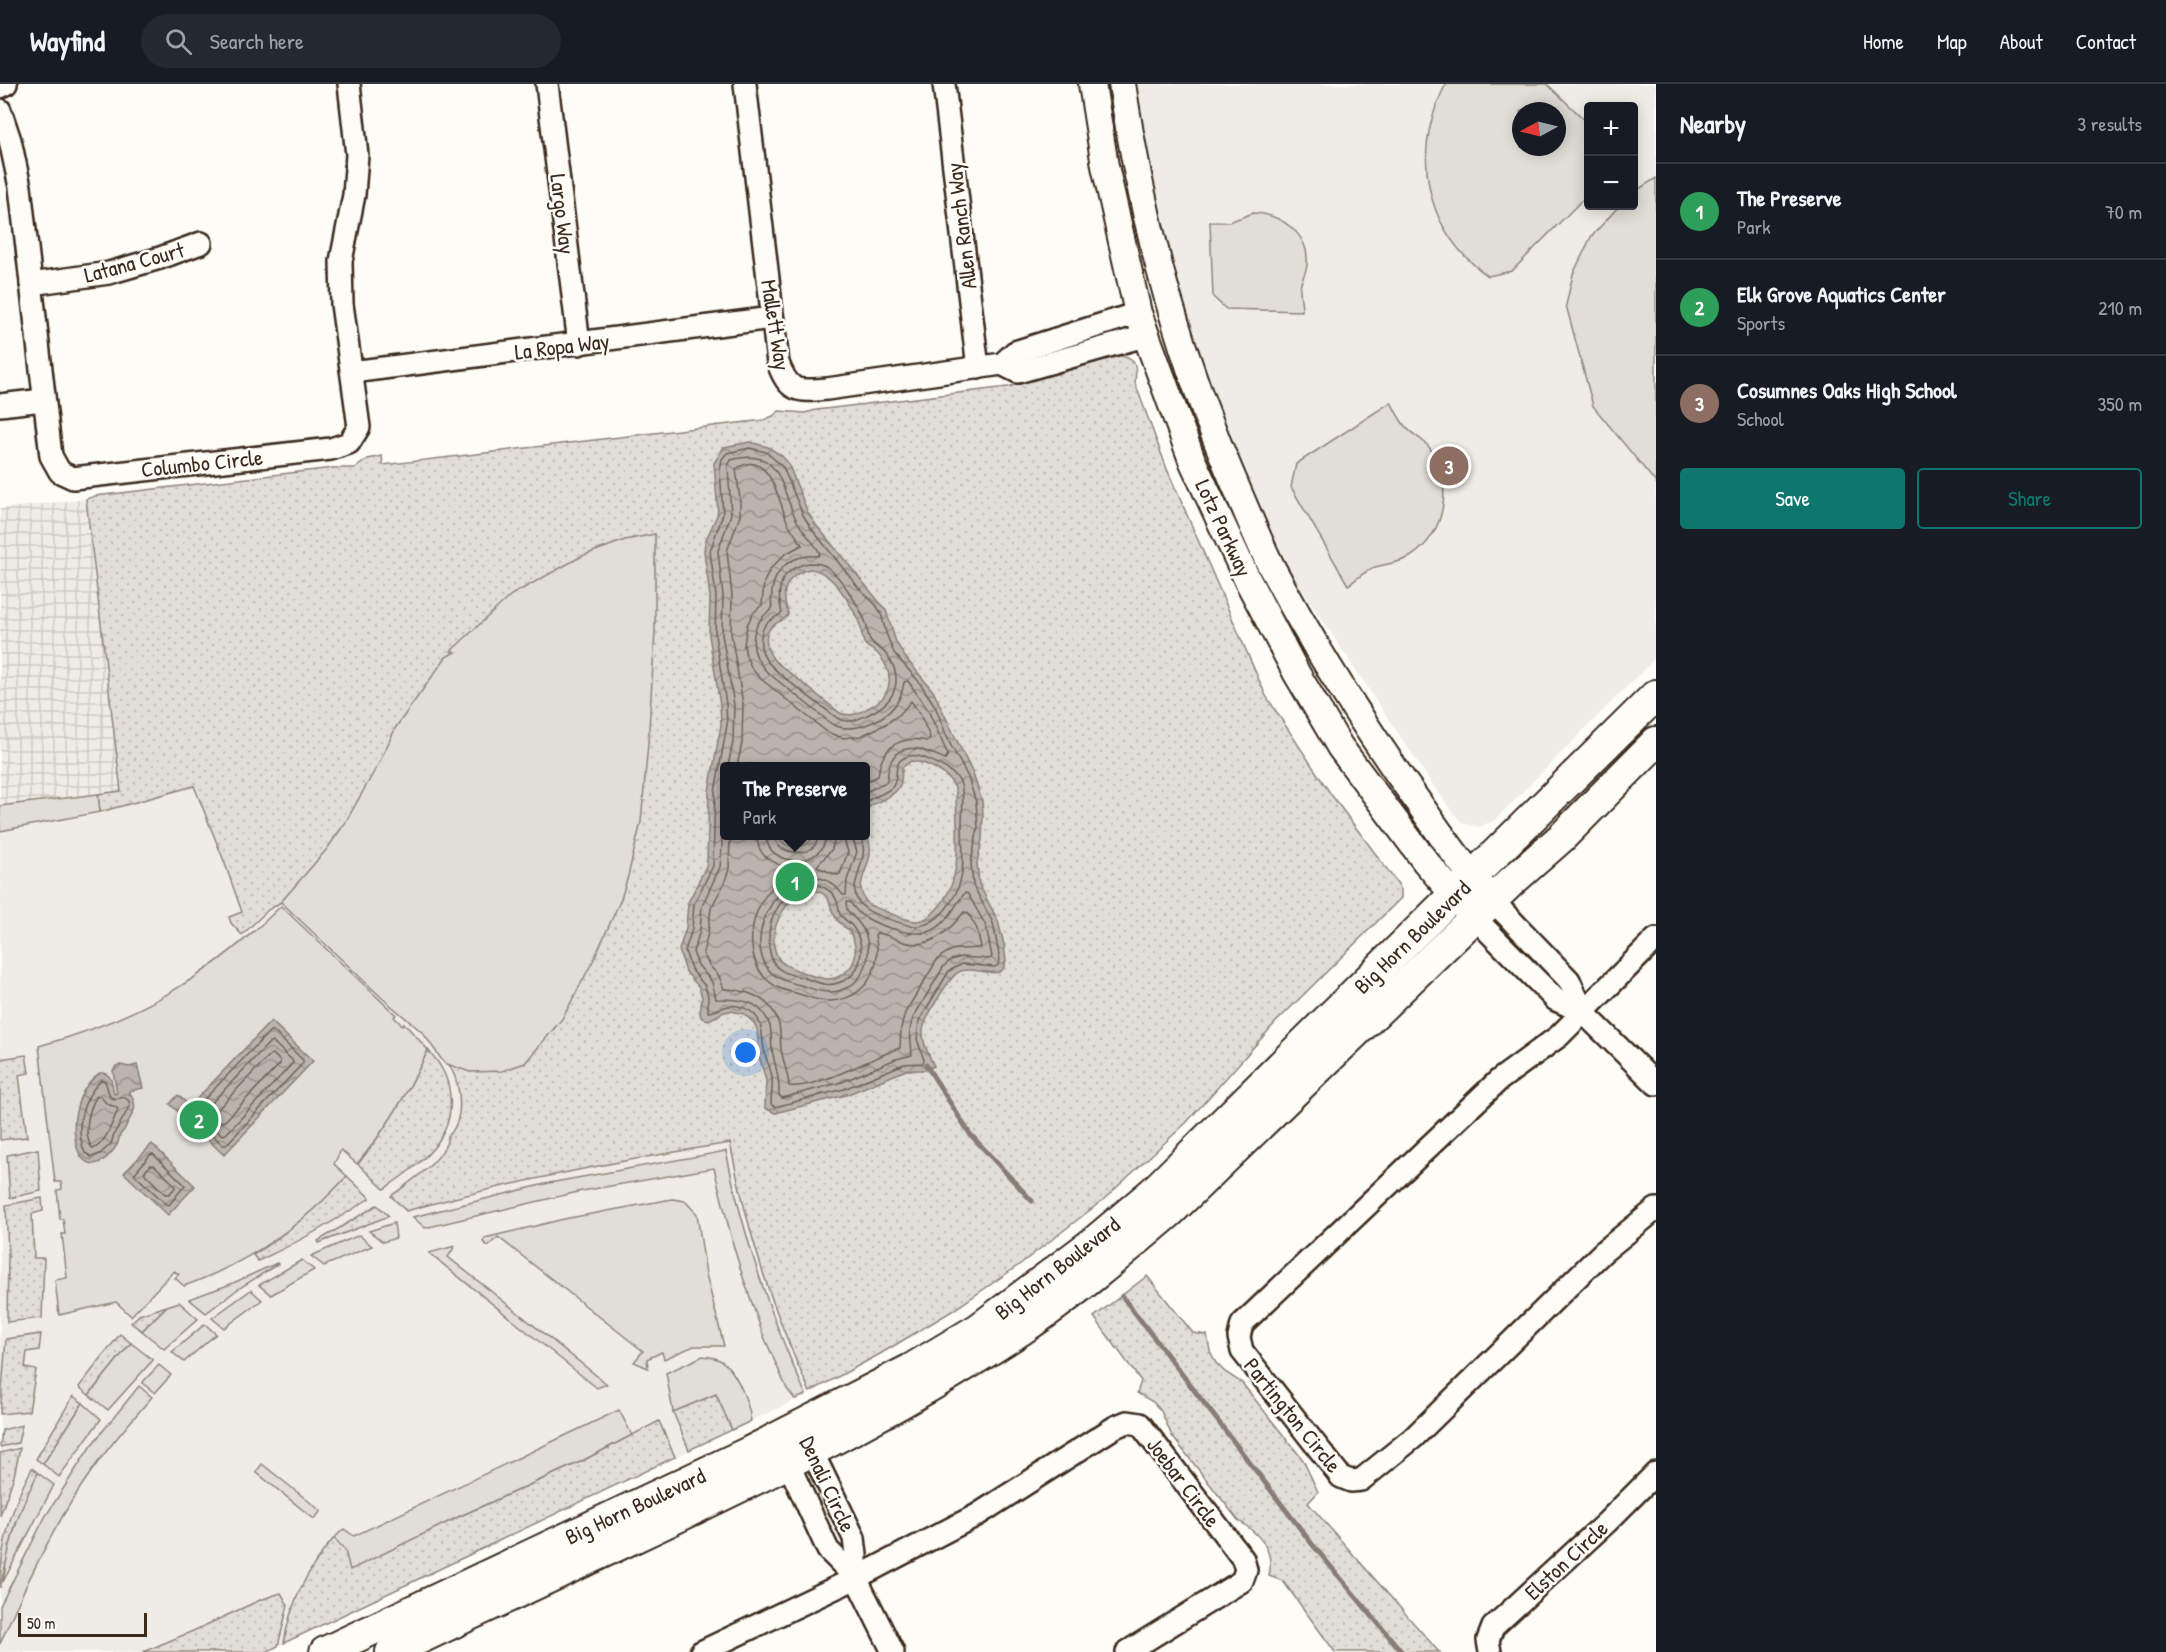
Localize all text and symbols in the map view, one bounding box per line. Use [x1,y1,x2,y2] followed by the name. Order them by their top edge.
[141,14,561,68] search box
[30,22,105,60] text: Wayfind
[162,25,195,58] icon: search
[210,26,304,56] text: Search here
[1863,27,1904,56] text: Home
[1937,27,1967,56] text: Map
[2000,27,2043,56] text: About
[2076,27,2136,56] text: Contact
[1512,102,1566,156] north arrow
[1584,102,1638,210] map controls
[1584,102,1638,156] button: +
[1680,106,1746,141] text: Nearby
[2077,110,2142,137] text: 3 results
[1584,156,1638,210] button: −
[938,161,984,291] street label: Allen Ranch Way
[543,172,583,256] street label: Largo Way
[1737,183,1841,213] text: The Preserve
[1696,198,1703,225] text: 1
[2105,198,2142,225] text: 70 m
[1737,213,1770,240] text: Park
[81,234,188,290] street label: Latana Court
[754,277,798,373] street label: Mallett Way
[1737,279,1946,309] text: Elk Grove Aquatics Center
[1695,294,1704,321] text: 2
[2098,294,2142,321] text: 210 m
[1737,309,1785,336] text: Sports
[513,325,611,367] street label: La Ropa Way
[1737,375,1957,405] text: Cosumnes Oaks High School
[1695,390,1704,417] text: 3
[2097,390,2142,417] text: 350 m
[1737,405,1784,432] text: School
[140,442,265,484] street label: Columbo Circle
[1430,444,1468,488] pin: 3
[1680,468,1905,529] button: Save
[1917,468,2142,529] button: Share
[1188,475,1260,581] street label: Lotz Parkway
[720,762,870,840] popup
[743,773,847,803] text: The Preserve
[743,803,776,830] text: Park
[776,860,814,904] pin: 1
[1347,873,1477,1000] street label: Big Horn Boulevard
[731,1038,760,1067] your location
[180,1098,218,1142] pin: 2
[988,1209,1126,1326] street label: Big Horn Boulevard
[1237,1351,1349,1479] street label: Partington Circle
[793,1431,863,1537] street label: Denali Circle
[1140,1431,1228,1533] street label: Joebar Circle
[560,1460,710,1552] street label: Big Horn Boulevard
[1518,1513,1614,1606] street label: Elston Circle
[18,1610,147,1638] scale bar
[27,1612,56,1634] text: 50 m

